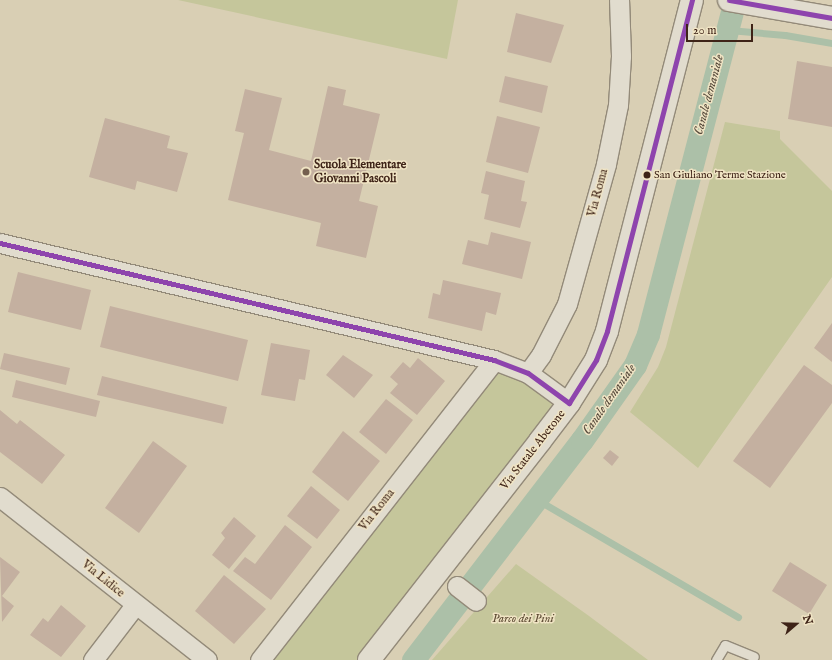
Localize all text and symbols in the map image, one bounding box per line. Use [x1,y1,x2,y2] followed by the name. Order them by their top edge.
[688,16,755,42] scale bar
[693,23,716,38] text: 20 m
[692,53,728,137] water label: Canale demaniale
[314,158,406,186] place label: Scuola Elementare Giovanni Pascoli
[301,167,311,177] marker: Scuola Elementare Giovanni Pascoli
[585,168,611,218] street label: Via Roma
[654,168,786,182] place label: San Giuliano Terme Stazione
[642,170,652,180] marker: San Giuliano Terme Stazione
[580,362,640,438] water label: Canale demaniale
[497,407,569,493] street label: Via Statale Abetone
[356,486,398,534] street label: Via Roma
[79,557,127,601] street label: Via Lidice
[776,604,816,644] north arrow
[492,612,554,626] park label: Parco dei Pini
[799,613,815,627] text: N

